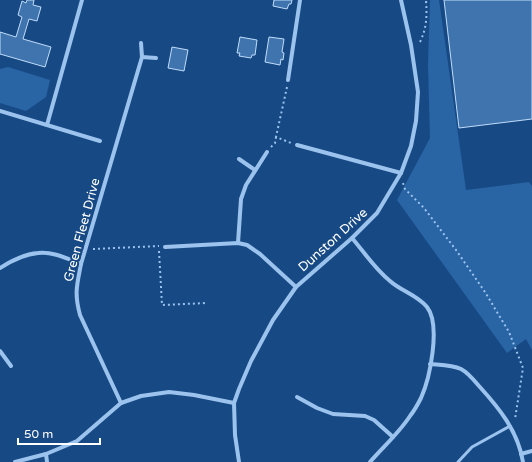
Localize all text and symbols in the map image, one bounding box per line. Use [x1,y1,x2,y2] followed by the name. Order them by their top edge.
[60,176,104,284] street label: Green Fleet Drive
[295,205,371,275] street label: Dunston Drive
[18,420,100,446] scale bar
[24,427,53,441] text: 50 m

